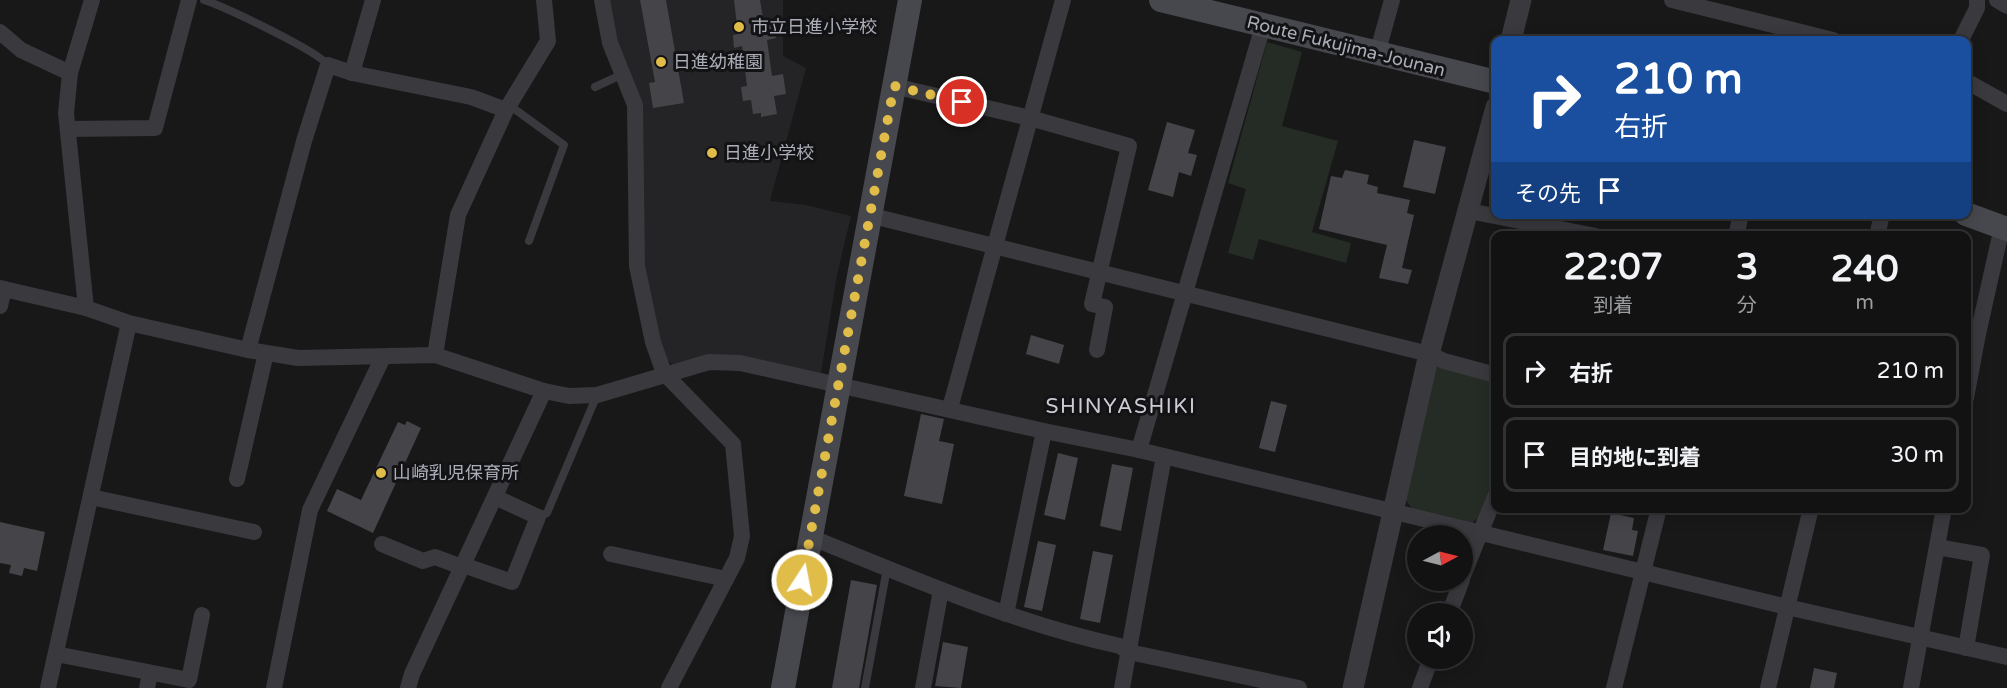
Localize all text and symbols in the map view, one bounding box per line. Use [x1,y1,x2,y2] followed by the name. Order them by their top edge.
[1244,11,1448,81] street label: Route Fukujima-Jounan
[751,16,877,38] place label: 市立日進小学校
[732,20,746,34] marker: 市立日進小学校
[673,51,763,73] place label: 日進幼稚園
[1614,54,1743,105] text: 210 m
[654,55,668,69] marker: 日進幼稚園
[1515,60,1593,138] icon: right
[936,76,987,127] pin
[945,85,978,118] icon: arrive
[1614,111,1668,144] text: 右折
[724,142,814,164] place label: 日進小学校
[705,146,719,160] marker: 日進小学校
[1593,174,1626,207] icon: arrive
[1515,181,1581,207] text: その先
[1563,246,1663,289] text: 22:07
[1736,246,1758,289] text: 3
[1831,248,1899,291] text: 240
[1855,291,1874,315] text: m
[1593,294,1633,318] text: 到着
[1737,294,1757,318] text: 分
[1518,354,1551,387] icon: right
[1877,358,1944,384] text: 210 m
[1569,361,1613,387] text: 右折
[1046,394,1196,419] district label: SHINYASHIKI
[1518,438,1551,471] icon: arrive
[1890,442,1944,468] text: 30 m
[1569,445,1701,471] text: 目的地に到着
[393,462,519,484] place label: 山崎乳児保育所
[374,466,388,480] marker: 山崎乳児保育所
[1407,525,1473,591] north arrow
[1407,525,1473,669] map controls
[770,548,834,612] position arrow
[1407,603,1473,669] button: sound

